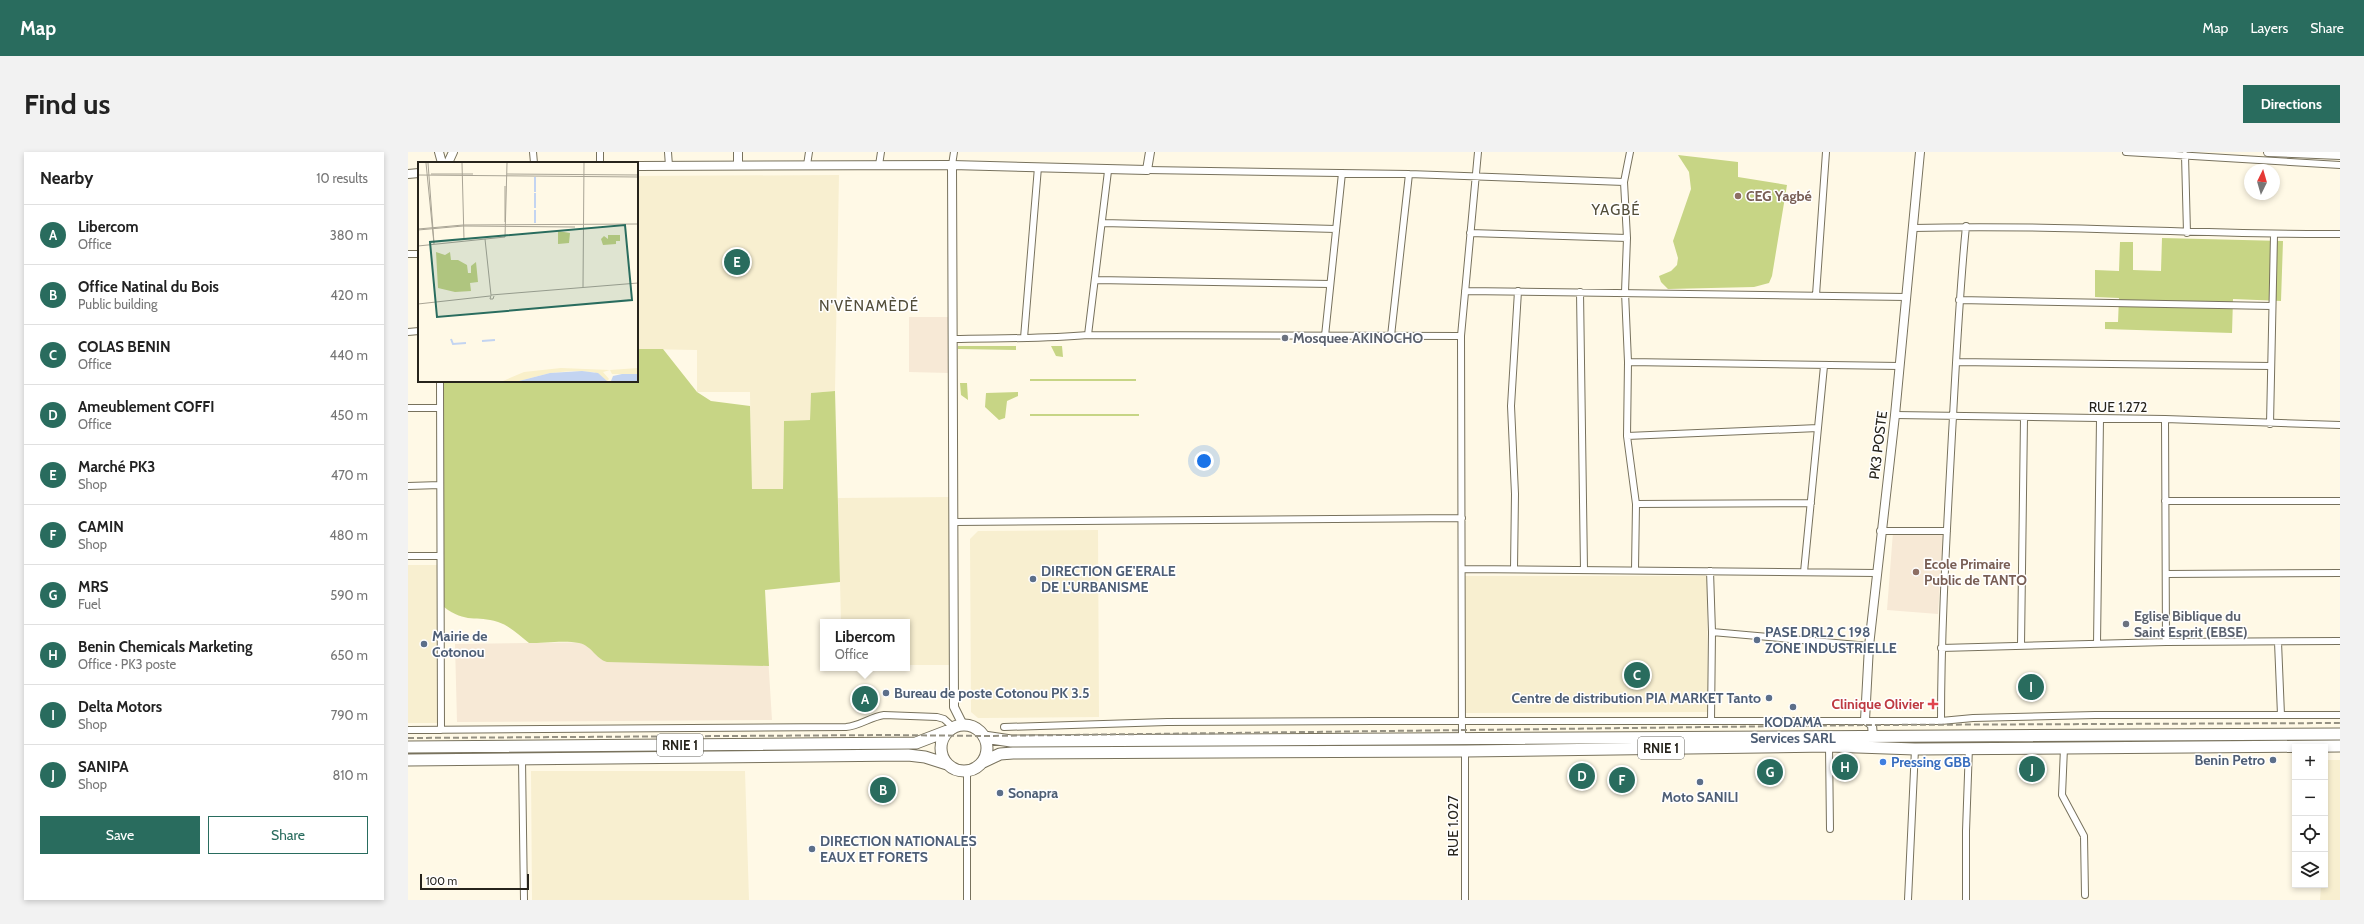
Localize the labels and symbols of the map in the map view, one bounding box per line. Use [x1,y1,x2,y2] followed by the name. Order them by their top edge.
[418,162,638,382] inset map
[2244,164,2280,200] north arrow
[1746,187,1812,205] place label: CEG Yagbé
[1733,191,1743,201] marker: CEG Yagbé
[1591,200,1640,219] district label: YAGBÉ
[724,247,750,277] pin: E
[819,296,919,315] district label: N'VÈNAMÈDÉ
[1293,329,1423,347] place label: Mosquee AKINOCHO
[1280,333,1290,343] marker: Mosquee AKINOCHO
[2089,398,2147,416] street label: RUE 1.272
[1865,410,1891,480] street label: PK3 POSTE
[1194,451,1214,471] your location
[1924,555,2027,589] place label: Ecole Primaire Public de TANTO
[1041,562,1176,596] place label: DIRECTION GE'ERALE DE L'URBANISME
[1911,567,1921,577] marker: Ecole Primaire Public de TANTO
[1028,574,1038,584] marker: DIRECTION GE'ERALE DE L'URBANISME
[2134,607,2248,641] place label: Eglise Biblique du Saint Esprit (EBSE)
[2121,619,2131,629] marker: Eglise Biblique du Saint Esprit (EBSE)
[1765,623,1897,657] place label: PASE DRL2 C 198 ZONE INDUSTRIELLE
[432,627,487,661] place label: Mairie de Cotonou
[1752,635,1762,645] marker: PASE DRL2 C 198 ZONE INDUSTRIELLE
[419,639,429,649] marker: Mairie de Cotonou
[1624,660,1650,690] pin: C
[2018,672,2044,702] pin: I
[852,684,878,714] pin: A
[894,684,1089,702] place label: Bureau de poste Cotonou PK 3.5
[881,688,891,698] marker: Bureau de poste Cotonou PK 3.5
[1511,689,1761,707] place label: Centre de distribution PIA MARKET Tanto
[1764,693,1774,703] marker: Centre de distribution PIA MARKET Tanto
[1832,695,1924,713] place label: Clinique Olivier
[1927,698,1939,710] marker: Clinique Olivier
[1788,702,1798,712] marker: KODAMA Services SARL
[1750,713,1836,747] place label: KODAMA Services SARL
[657,734,703,756] road number: RNIE 1
[1638,737,1684,759] road number: RNIE 1
[2194,751,2265,769] place label: Benin Petro
[1832,752,1858,782] pin: H
[1891,753,1971,771] place label: Pressing GBB
[2019,754,2045,784] pin: J
[2268,755,2278,765] marker: Benin Petro
[1757,757,1783,787] pin: G
[1878,757,1888,767] marker: Pressing GBB
[1569,761,1595,791] pin: D
[1609,765,1635,795] pin: F
[870,775,896,805] pin: B
[1695,777,1705,787] marker: Moto SANILI
[1008,784,1058,802] place label: Sonapra
[995,788,1005,798] marker: Sonapra
[1662,788,1739,806] place label: Moto SANILI
[1444,796,1462,856] street label: RUE 1.027
[820,832,977,866] place label: DIRECTION NATIONALES EAUX ET FORETS
[807,844,817,854] marker: DIRECTION NATIONALES EAUX ET FORETS
[420,872,529,891] scale bar

